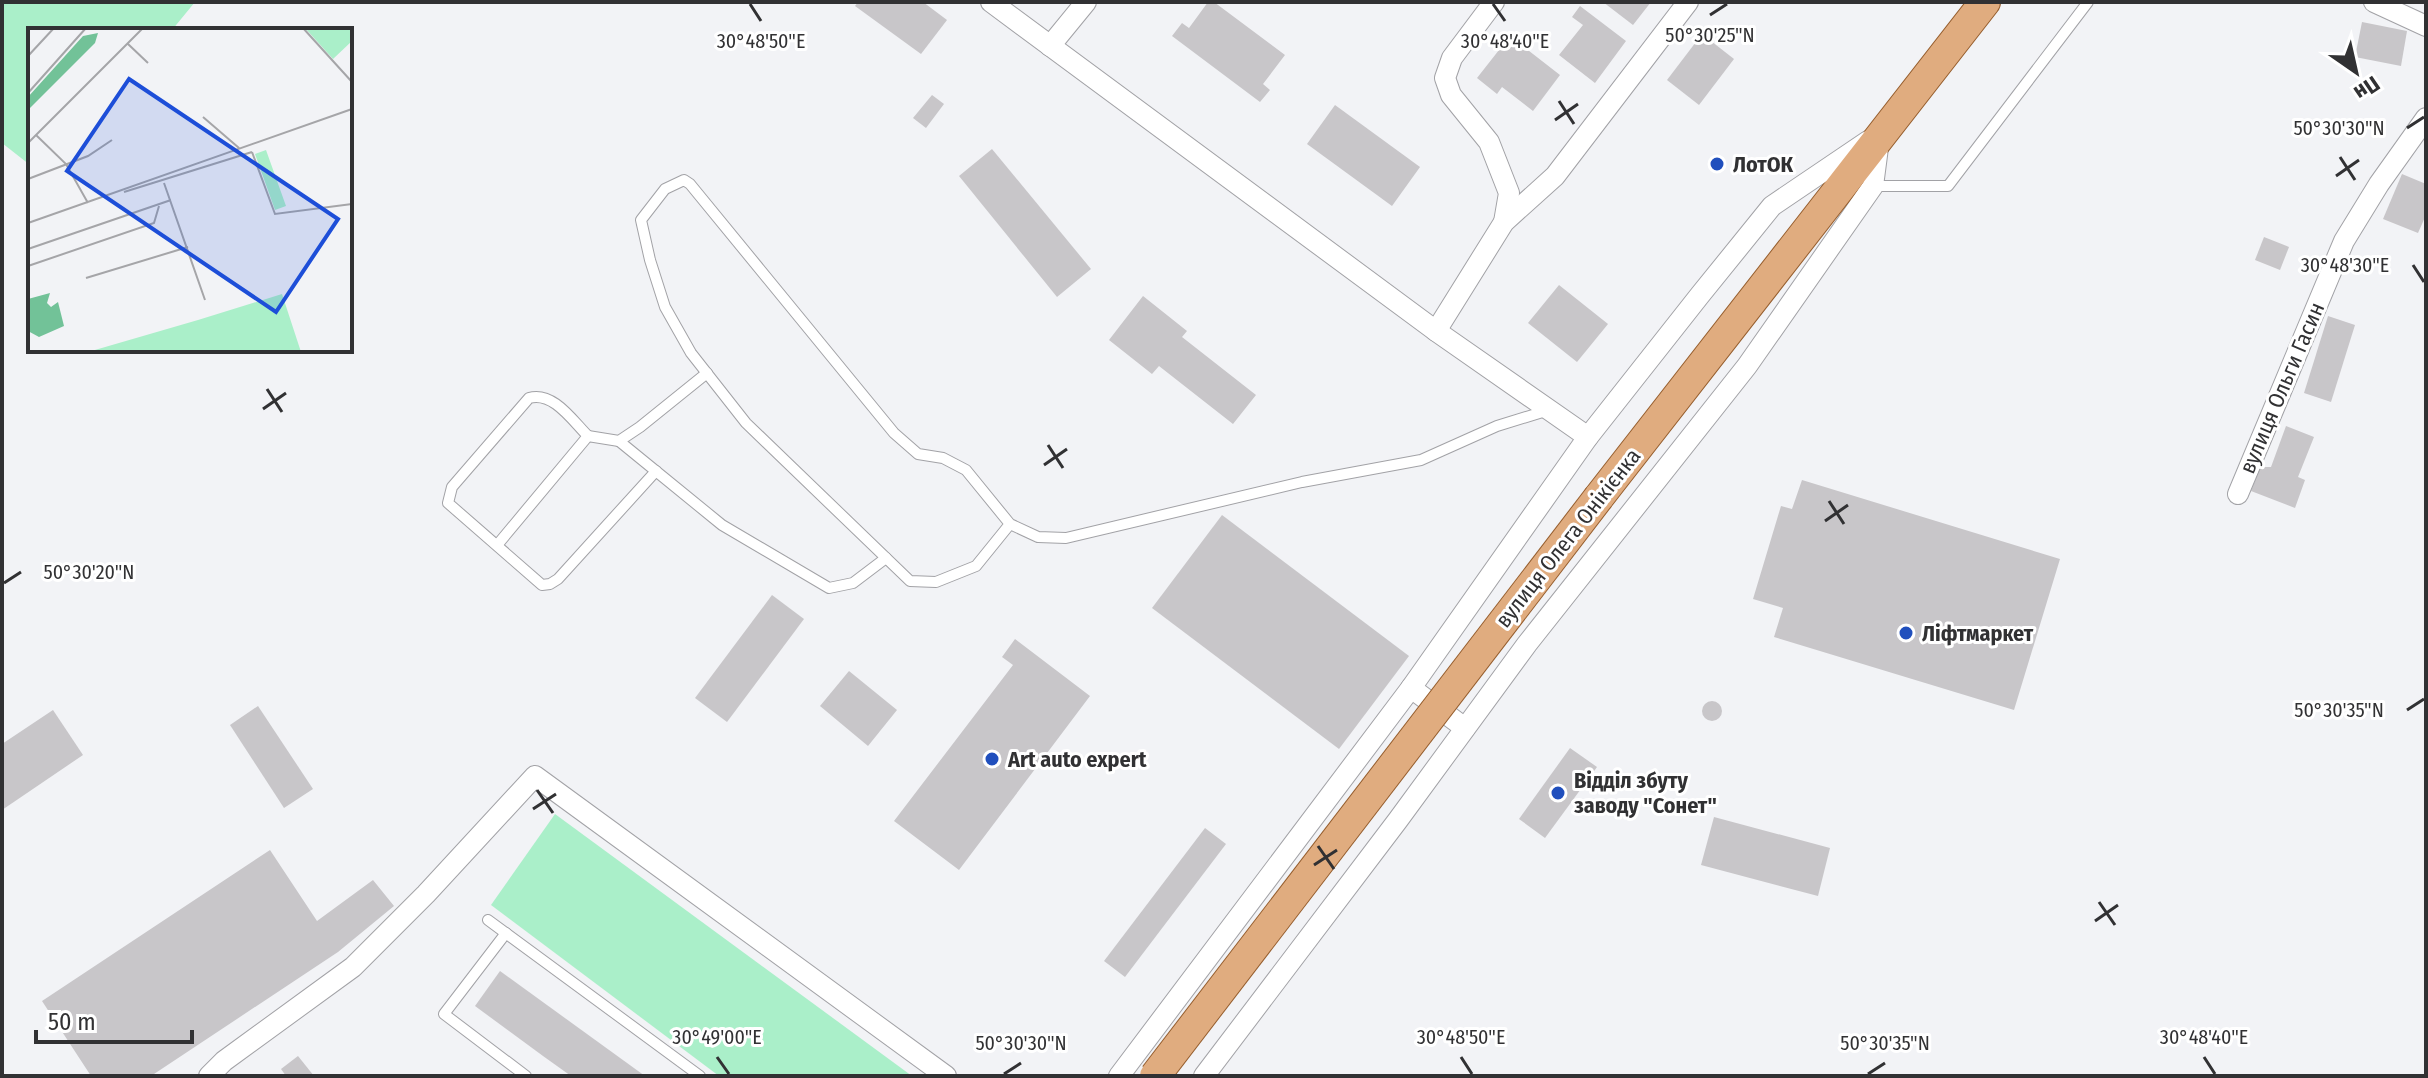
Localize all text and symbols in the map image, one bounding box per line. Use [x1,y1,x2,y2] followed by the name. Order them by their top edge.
[1665,23,1755,47] text: 50°30'25"N
[28,28,352,352] inset map
[717,29,805,53] text: 30°48'50"E
[1461,29,1549,53] text: 30°48'40"E
[2316,32,2396,112] north arrow
[2349,70,2385,106] text: Пн
[2293,116,2385,140] text: 50°30'30"N
[1733,151,1794,178] place label: ЛотОК
[1708,155,1726,173] marker: ЛотОК
[2301,253,2389,277] text: 30°48'30"E
[2234,298,2330,478] street label: вулиця Ольги Гасин
[1490,443,1646,633] street label: вулиця Олега Онікієнка
[44,560,135,584] text: 50°30'20"N
[1922,620,2034,647] place label: Ліфтмаркет
[1897,624,1915,642] marker: Ліфтмаркет
[2294,698,2384,722] text: 50°30'35"N
[1007,746,1147,773] place label: Art auto expert
[983,750,1001,768] marker: Art auto expert
[1574,767,1717,819] place label: Відділ збуту заводу "Сонет"
[1549,784,1567,802] marker: Відділ збуту заводу "Сонет"
[36,994,192,1044] scale bar
[48,1008,96,1036] text: 50 m
[672,1025,762,1049] text: 30°49'00"E
[1417,1025,1505,1049] text: 30°48'50"E
[2160,1025,2248,1049] text: 30°48'40"E
[975,1031,1067,1055] text: 50°30'30"N
[1840,1031,1930,1055] text: 50°30'35"N

